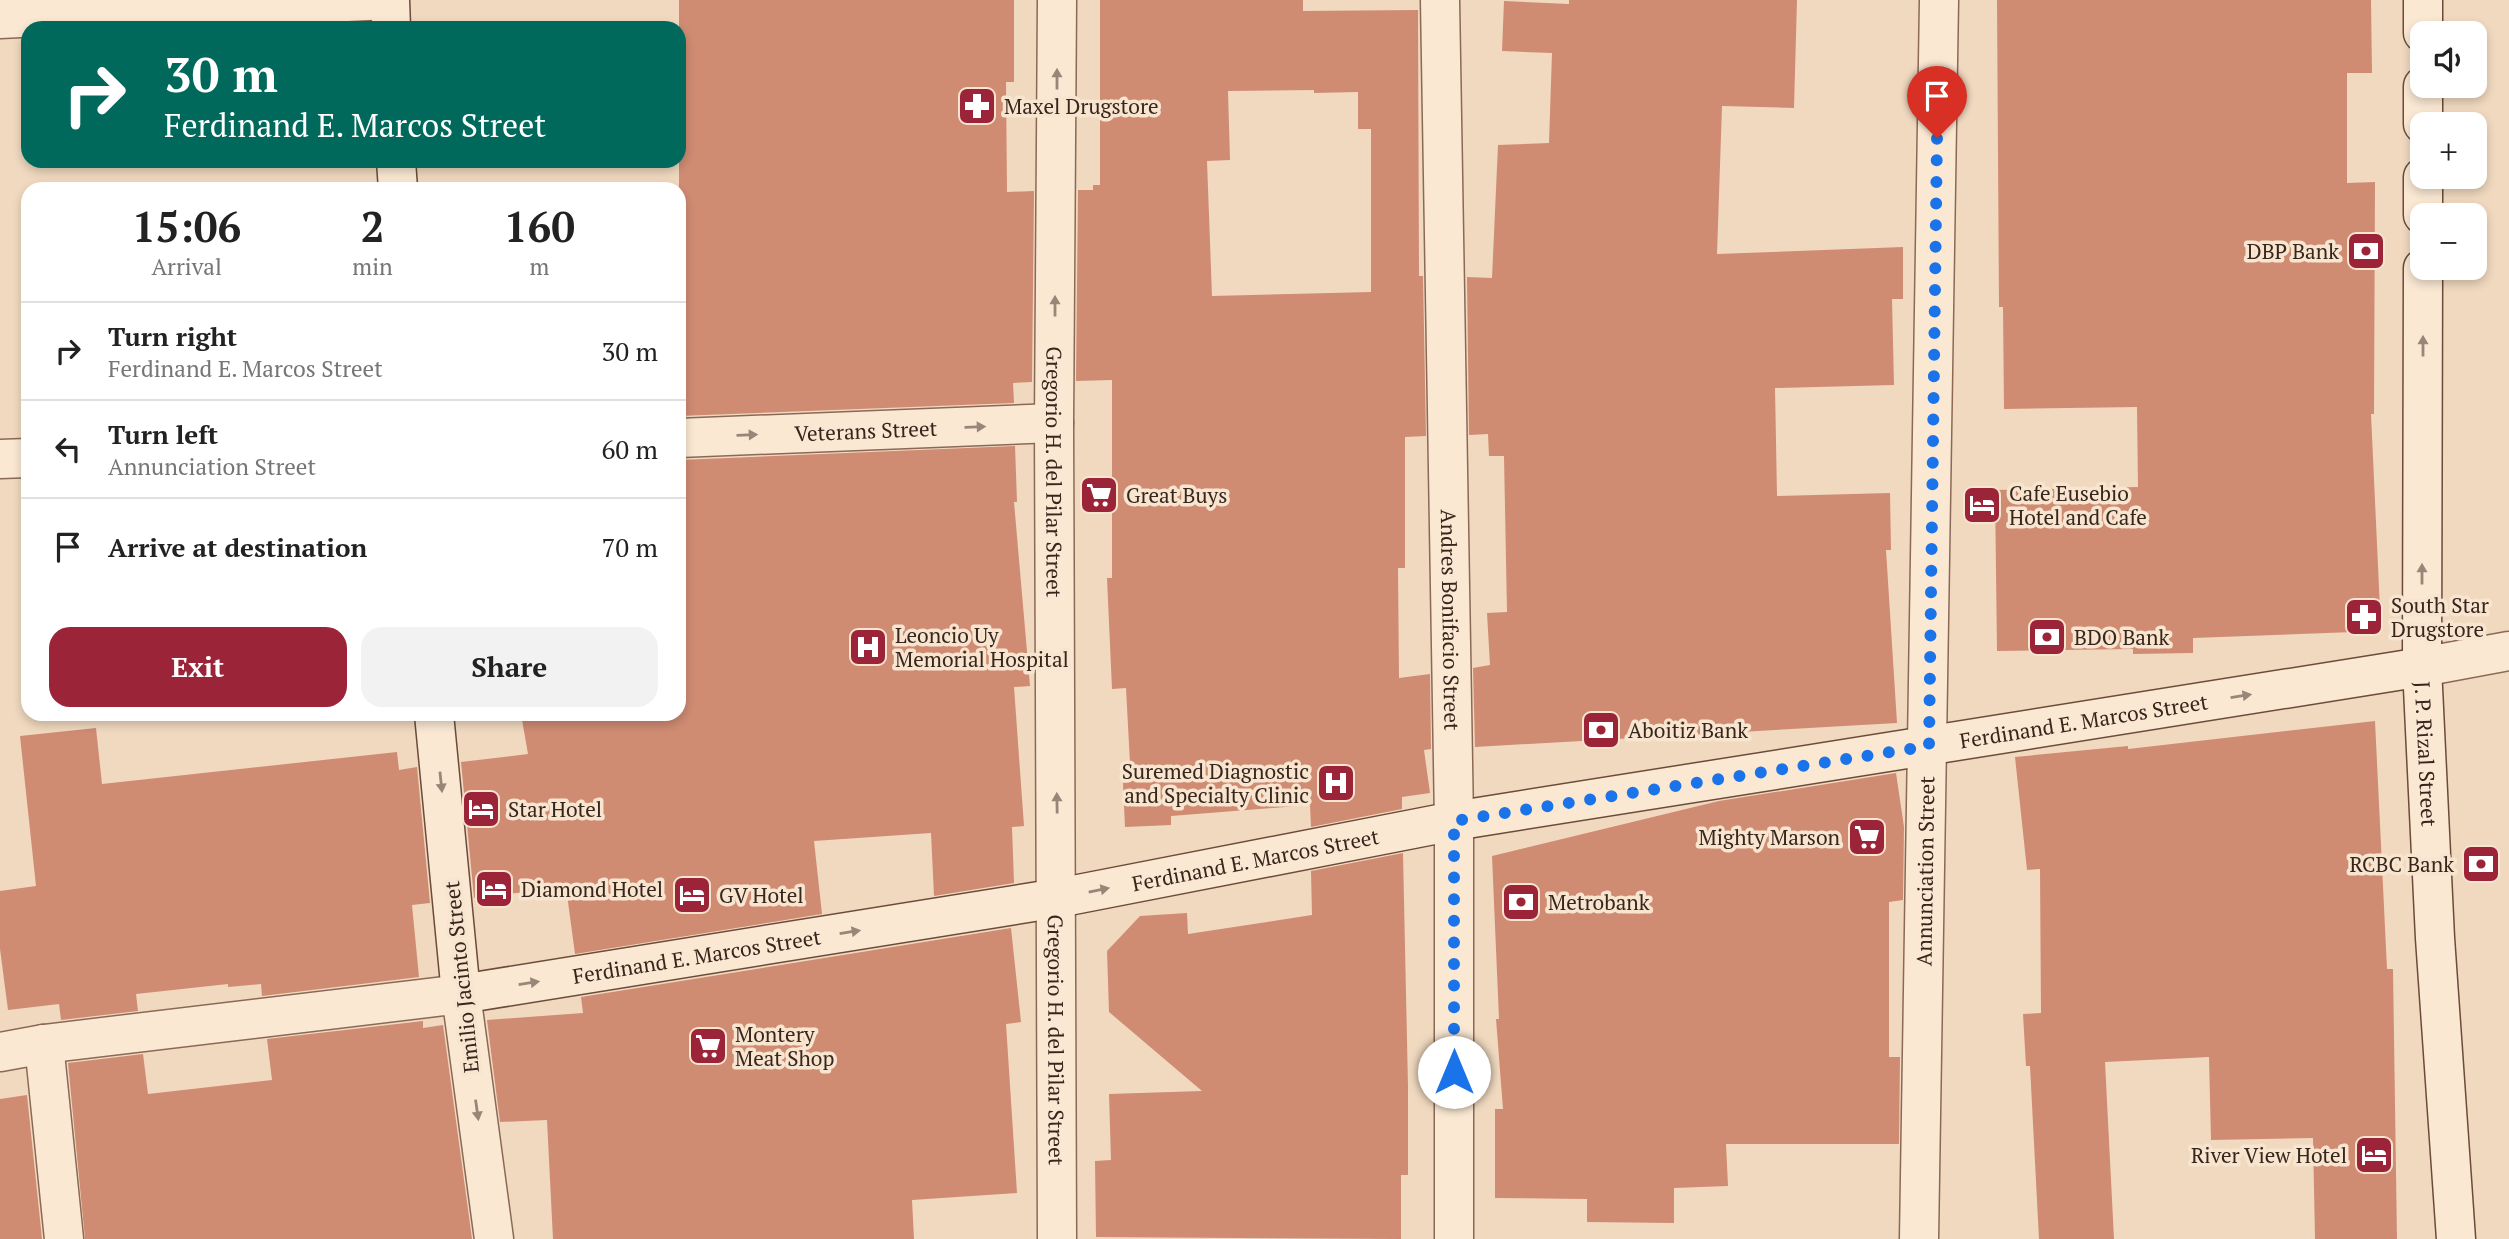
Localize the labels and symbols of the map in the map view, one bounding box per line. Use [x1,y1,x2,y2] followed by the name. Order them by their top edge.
[1907,66,1967,138] pin
[1051,68,1062,90] one-way arrow
[956,85,998,127] pharmacy icon: Maxel Drugstore
[1004,92,1159,120] place label: Maxel Drugstore
[2345,230,2387,272] bank icon: DBP Bank
[2247,237,2339,265] place label: DBP Bank
[1049,295,1060,317] one-way arrow
[2417,335,2429,357] one-way arrow
[1040,346,1069,598] street label: Gregorio H. del Pilar Street
[794,414,938,447] street label: Veterans Street
[964,421,986,432] one-way arrow
[736,430,758,441] one-way arrow
[1078,474,1120,516] supermarket icon: Great Buys
[2009,479,2147,531] place label: Cafe Eusebio Hotel and Cafe
[1126,481,1227,509] place label: Great Buys
[1961,484,2003,526] hotel icon: Cafe Eusebio Hotel and Cafe
[1435,509,1466,731] street label: Andres Bonifacio Street
[2416,563,2428,585] one-way arrow
[2391,591,2489,643] place label: South Star Drugstore
[2343,596,2385,638] pharmacy icon: South Star Drugstore
[2026,616,2068,658] bank icon: BDO Bank
[895,621,1069,673] place label: Leoncio Uy Memorial Hospital
[2074,623,2169,651] place label: BDO Bank
[847,626,889,668] hospital icon: Leoncio Uy Memorial Hospital
[2409,681,2444,827] street label: J. P. Rizal Street
[1958,687,2210,754] street label: Ferdinand E. Marcos Street
[2230,690,2252,701] one-way arrow
[1580,709,1622,751] bank icon: Aboitiz Bank
[1628,716,1748,744] place label: Aboitiz Bank
[1122,757,1309,809] place label: Suremed Diagnostic and Specialty Clinic
[1315,762,1357,804] hospital icon: Suremed Diagnostic and Specialty Clinic
[436,771,447,793] one-way arrow
[1909,776,1940,966] street label: Annunciation Street
[460,788,502,830] hotel icon: Star Hotel
[1051,792,1063,814] one-way arrow
[508,795,602,823] place label: Star Hotel
[1846,816,1888,858] supermarket icon: Mighty Marson
[1129,822,1381,897] street label: Ferdinand E. Marcos Street
[1699,823,1841,851] place label: Mighty Marson
[2460,843,2502,885] bank icon: RCBC Bank
[2349,850,2454,878] place label: RCBC Bank
[473,868,515,910] hotel icon: Diamond Hotel
[671,874,713,916] hotel icon: GV Hotel
[521,875,663,903] place label: Diamond Hotel
[437,879,485,1074] street label: Emilio Jacinto Street
[719,881,804,909] place label: GV Hotel
[1500,881,1542,923] bank icon: Metrobank
[1088,885,1110,896] one-way arrow
[1548,888,1650,916] place label: Metrobank
[1042,914,1071,1166] street label: Gregorio H. del Pilar Street
[571,922,823,990] street label: Ferdinand E. Marcos Street
[839,926,861,937] one-way arrow
[518,977,540,988] one-way arrow
[735,1020,834,1072] place label: Montery Meat Shop
[687,1025,729,1067] supermarket icon: Montery Meat Shop
[1417,1035,1491,1109] position arrow
[472,1100,483,1122] one-way arrow
[2353,1134,2395,1176] hotel icon: River View Hotel
[2191,1141,2347,1169] place label: River View Hotel

